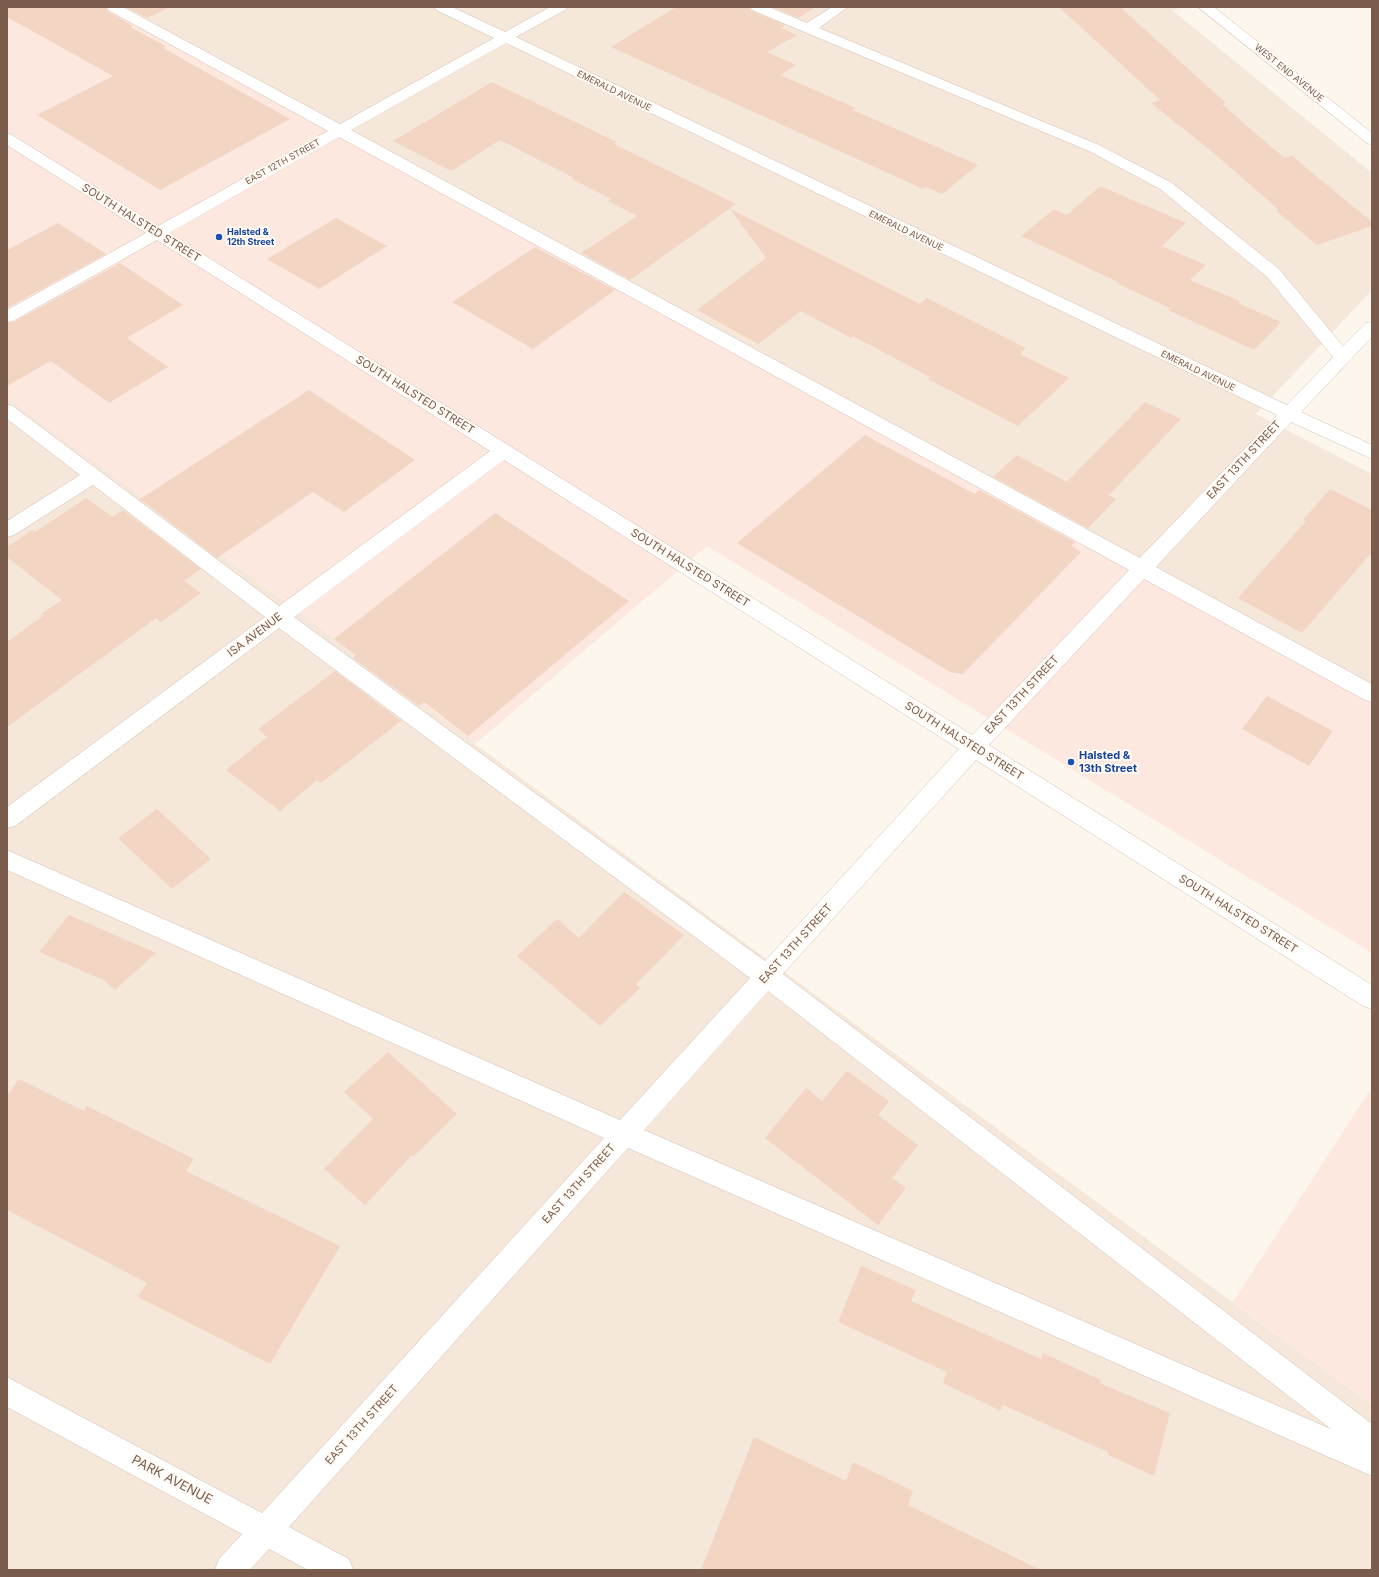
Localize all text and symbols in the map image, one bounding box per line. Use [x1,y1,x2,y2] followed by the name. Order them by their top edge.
[1252,42,1326,104] street label: WEST END AVENUE
[575,68,653,114] street label: EMERALD AVENUE
[244,137,322,187] street label: EAST 12TH STREET
[79,181,203,265] street label: SOUTH HALSTED STREET
[867,208,945,254] street label: EMERALD AVENUE
[227,227,274,248] place label: Halsted & 12th Street
[214,232,224,242] marker: Halsted & 12th Street
[1159,348,1237,394] street label: EMERALD AVENUE
[353,353,477,437] street label: SOUTH HALSTED STREET
[1204,418,1284,502] street label: EAST 13TH STREET
[628,526,752,610] street label: SOUTH HALSTED STREET
[225,610,285,660] street label: ISA AVENUE
[982,653,1062,737] street label: EAST 13TH STREET
[902,699,1026,783] street label: SOUTH HALSTED STREET
[1079,749,1137,775] place label: Halsted & 13th Street
[1066,757,1076,767] marker: Halsted & 13th Street
[1176,872,1300,956] street label: SOUTH HALSTED STREET
[757,901,835,987] street label: EAST 13TH STREET
[540,1141,618,1227] street label: EAST 13TH STREET
[323,1382,401,1468] street label: EAST 13TH STREET
[129,1452,215,1508] street label: PARK AVENUE

